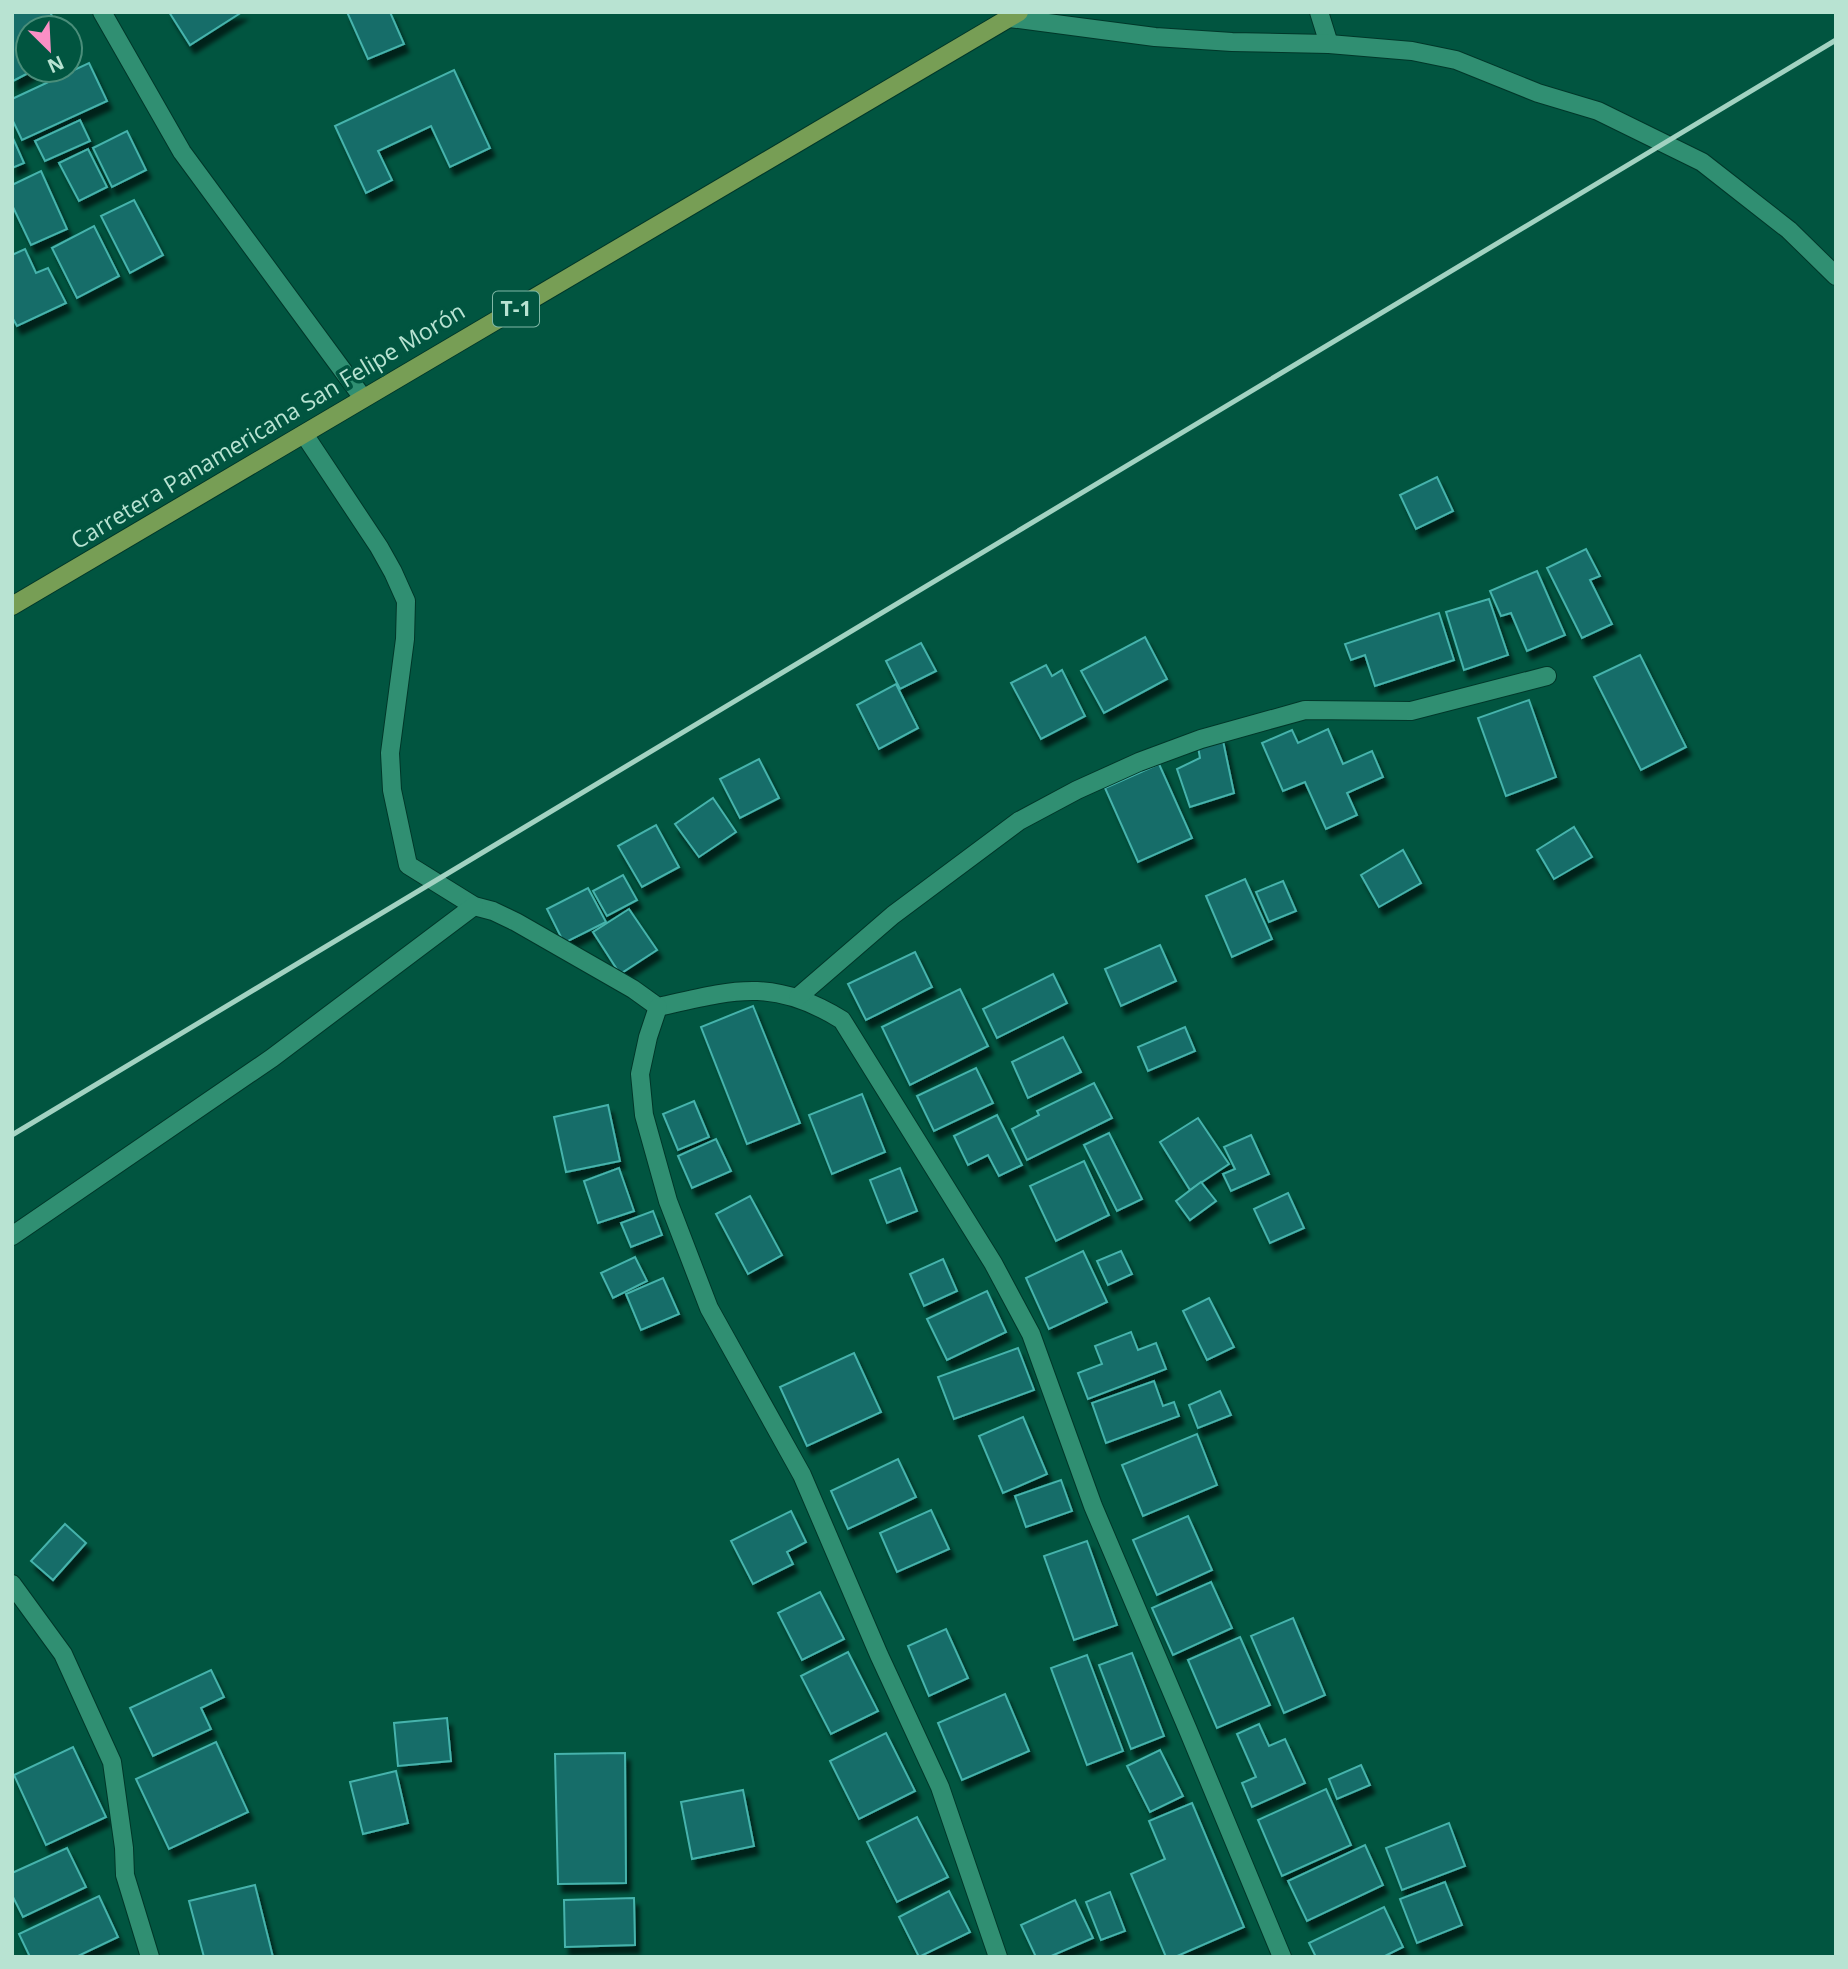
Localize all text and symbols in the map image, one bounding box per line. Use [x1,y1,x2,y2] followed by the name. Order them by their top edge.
[14,14,84,84] north arrow
[44,50,68,80] text: N
[493,292,539,326] road number: T-1
[64,294,471,556] street label: Carretera Panamericana San Felipe Morón

